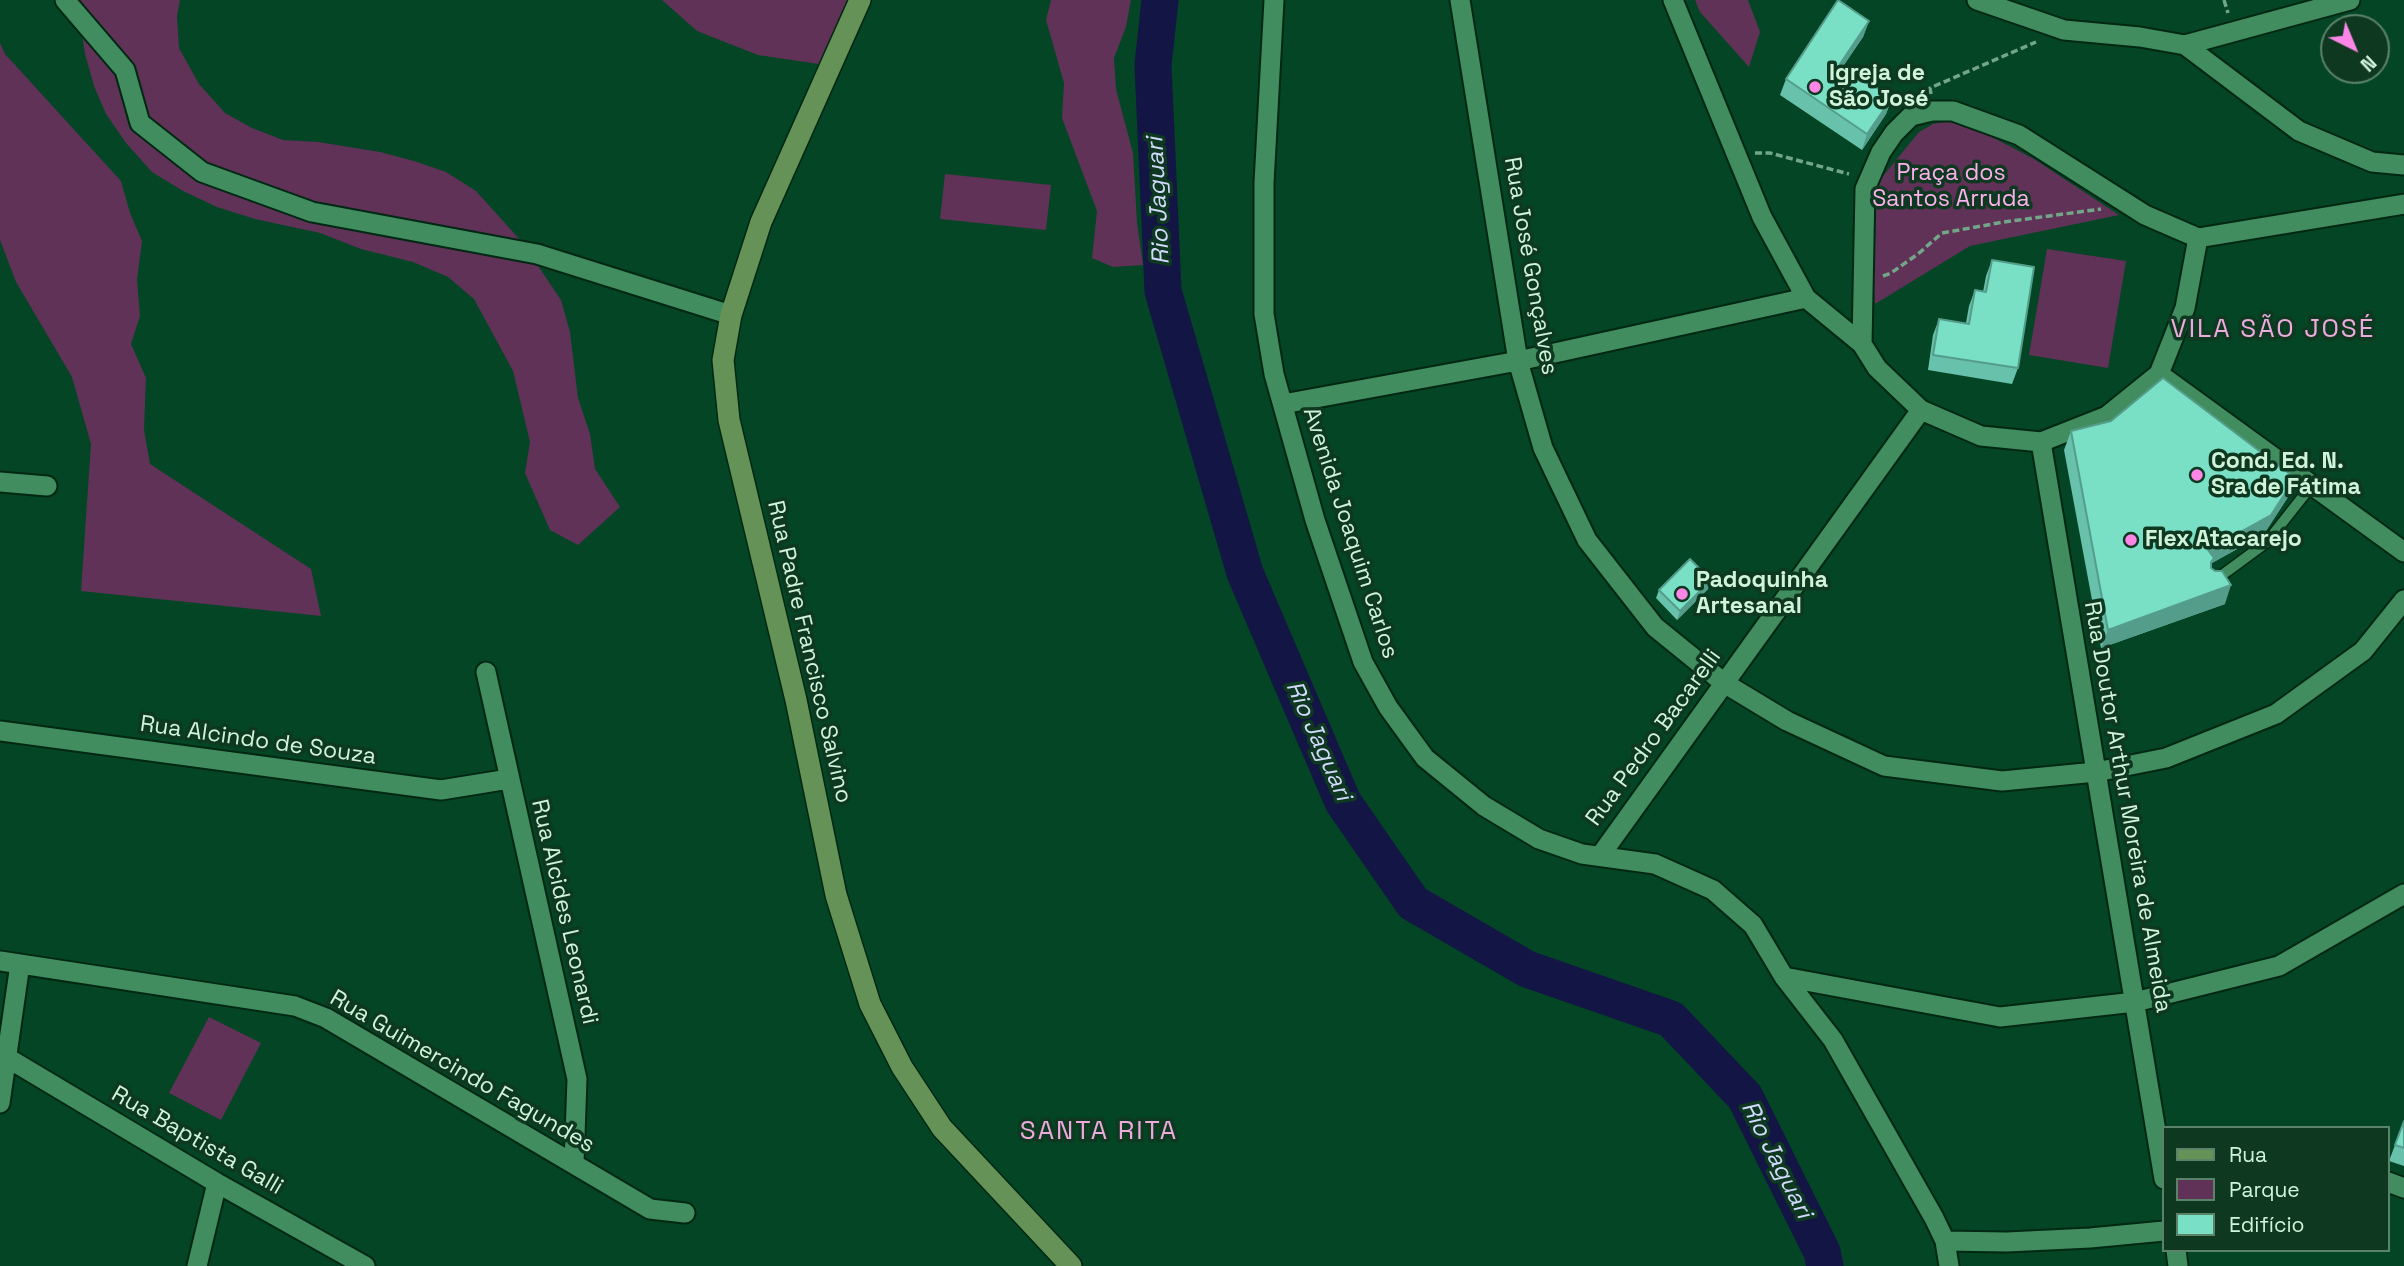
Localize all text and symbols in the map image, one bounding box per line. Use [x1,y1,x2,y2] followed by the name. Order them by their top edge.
[2320,14,2390,84] north arrow
[2355,50,2381,77] text: N
[1829,60,1928,114] place label: Igreja de São José
[1807,79,1823,95] marker: Igreja de São José
[1141,136,1177,266] water label: Rio Jaguari
[1497,155,1563,377] street label: Rua José Gonçalves
[1872,160,2030,214] park label: Praça dos Santos Arruda
[2172,314,2374,346] district label: VILA SÃO JOSÉ
[1296,404,1404,662] street label: Avenida Joaquim Carlos
[2211,448,2361,502] place label: Cond. Ed. N. Sra de Fátima
[2189,467,2205,483] marker: Cond. Ed. N. Sra de Fátima
[761,498,857,806] street label: Rua Padre Francisco Salvino
[2145,526,2302,554] place label: Flex Atacarejo
[2123,532,2139,548] marker: Flex Atacarejo
[1696,567,1828,621] place label: Padoquinha Artesanal
[1674,586,1690,602] marker: Padoquinha Artesanal
[2077,599,2177,1015] street label: Rua Doutor Arthur Moreira de Almeida
[1581,644,1727,832] street label: Rua Pedro Bacarelli
[1279,677,1357,805] water label: Rio Jaguari
[138,711,378,771] street label: Rua Alcindo de Souza
[525,797,603,1027] street label: Rua Alcides Leonardi
[325,985,599,1159] street label: Rua Guimercindo Fagundes
[106,1081,288,1201] street label: Rua Baptista Galli
[1734,1096,1818,1224] water label: Rio Jaguari
[1021,1116,1177,1148] district label: SANTA RITA
[2162,1126,2390,1252] legend
[2229,1141,2267,1168] text: Rua
[2229,1176,2300,1203] text: Parque
[2229,1211,2305,1238] text: Edifício

